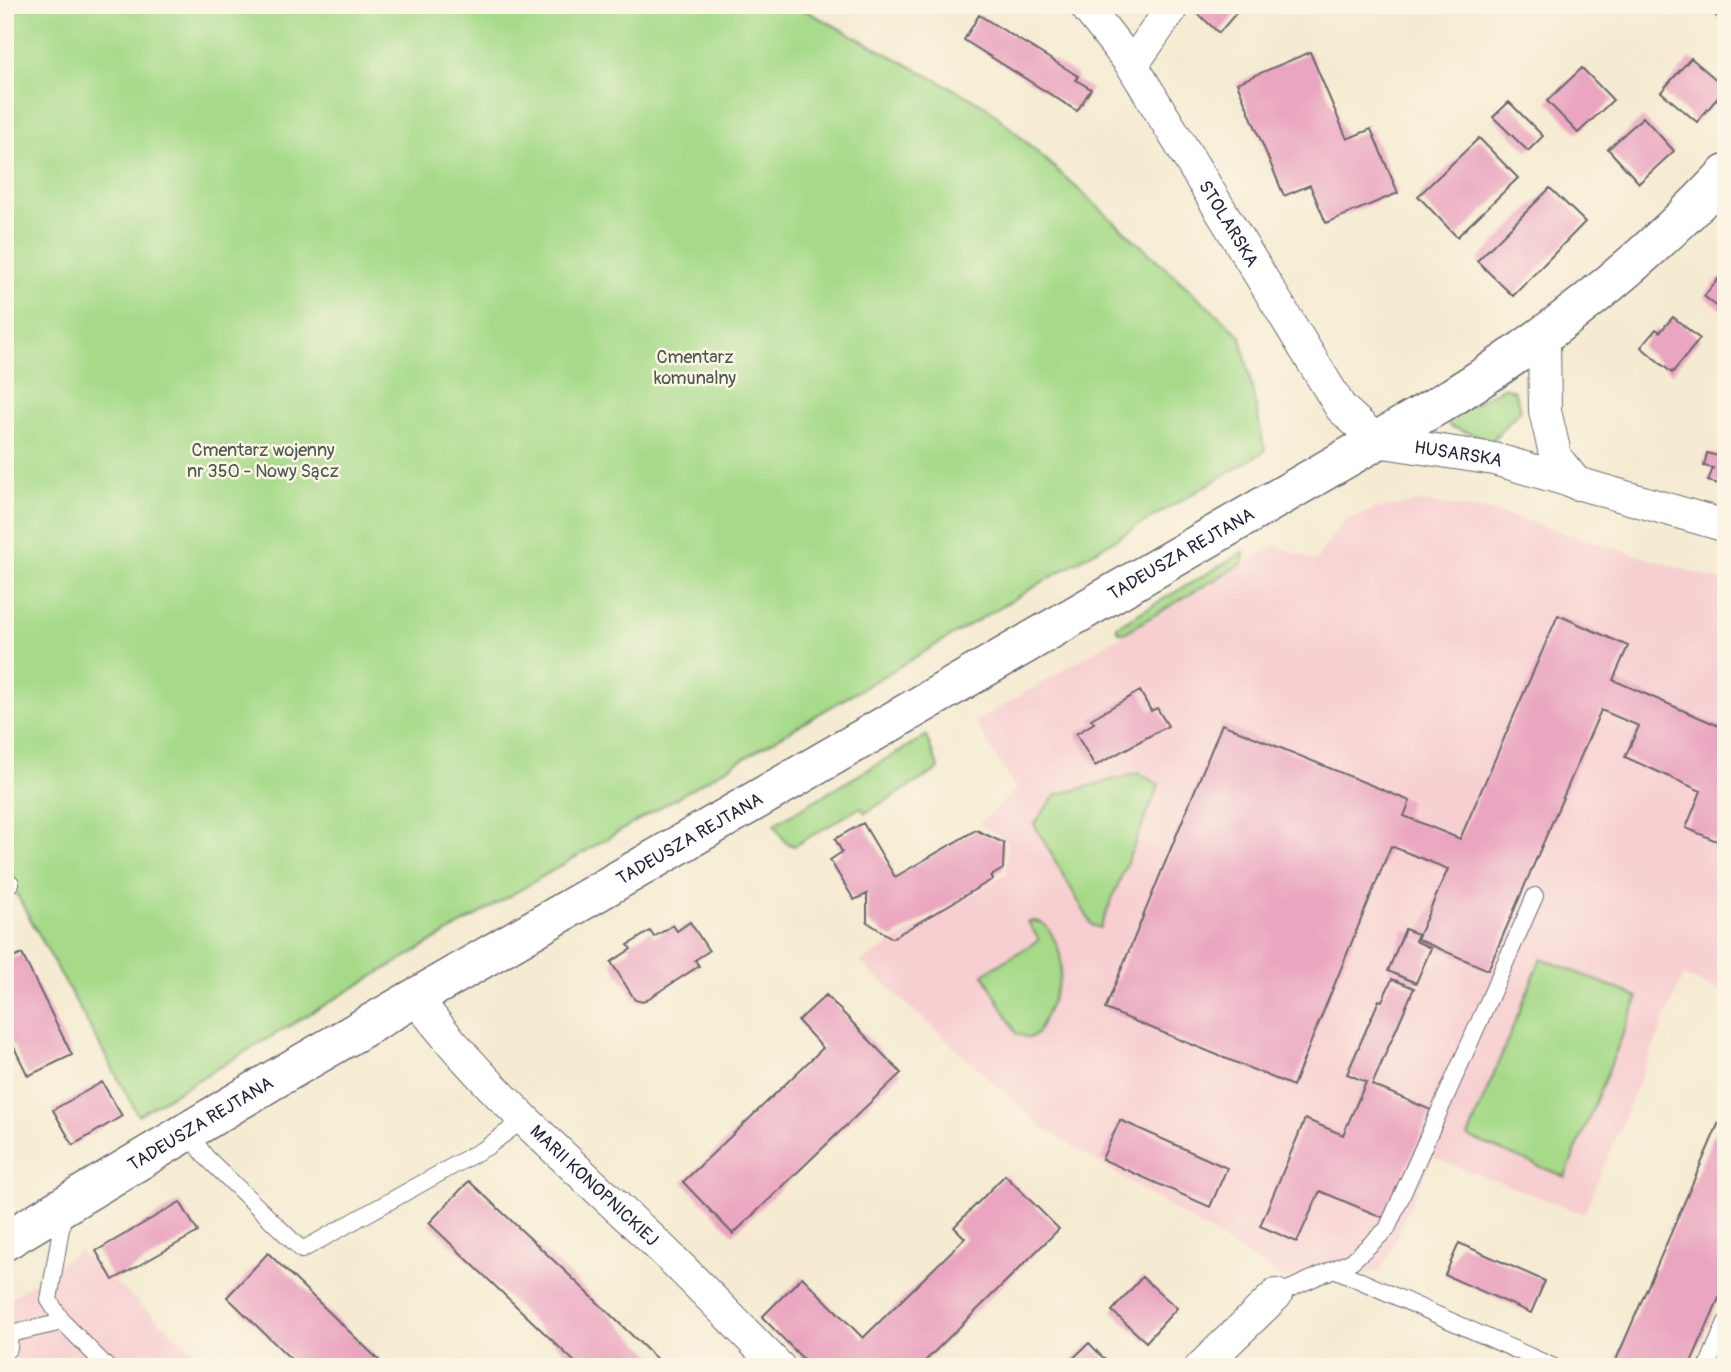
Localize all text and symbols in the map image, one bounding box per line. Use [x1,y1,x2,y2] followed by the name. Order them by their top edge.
[1193,176,1264,272] street label: STOLARSKA
[654,346,736,390] park label: Cmentarz komunalny
[1413,436,1505,473] street label: HUSARSKA
[187,439,339,483] park label: Cmentarz wojenny nr 350 - Nowy Sącz
[1104,503,1259,606] street label: TADEUSZA REJTANA
[612,788,767,891] street label: TADEUSZA REJTANA
[124,1072,278,1177] street label: TADEUSZA REJTANA
[525,1120,663,1251] street label: MARII KONOPNICKIEJ

